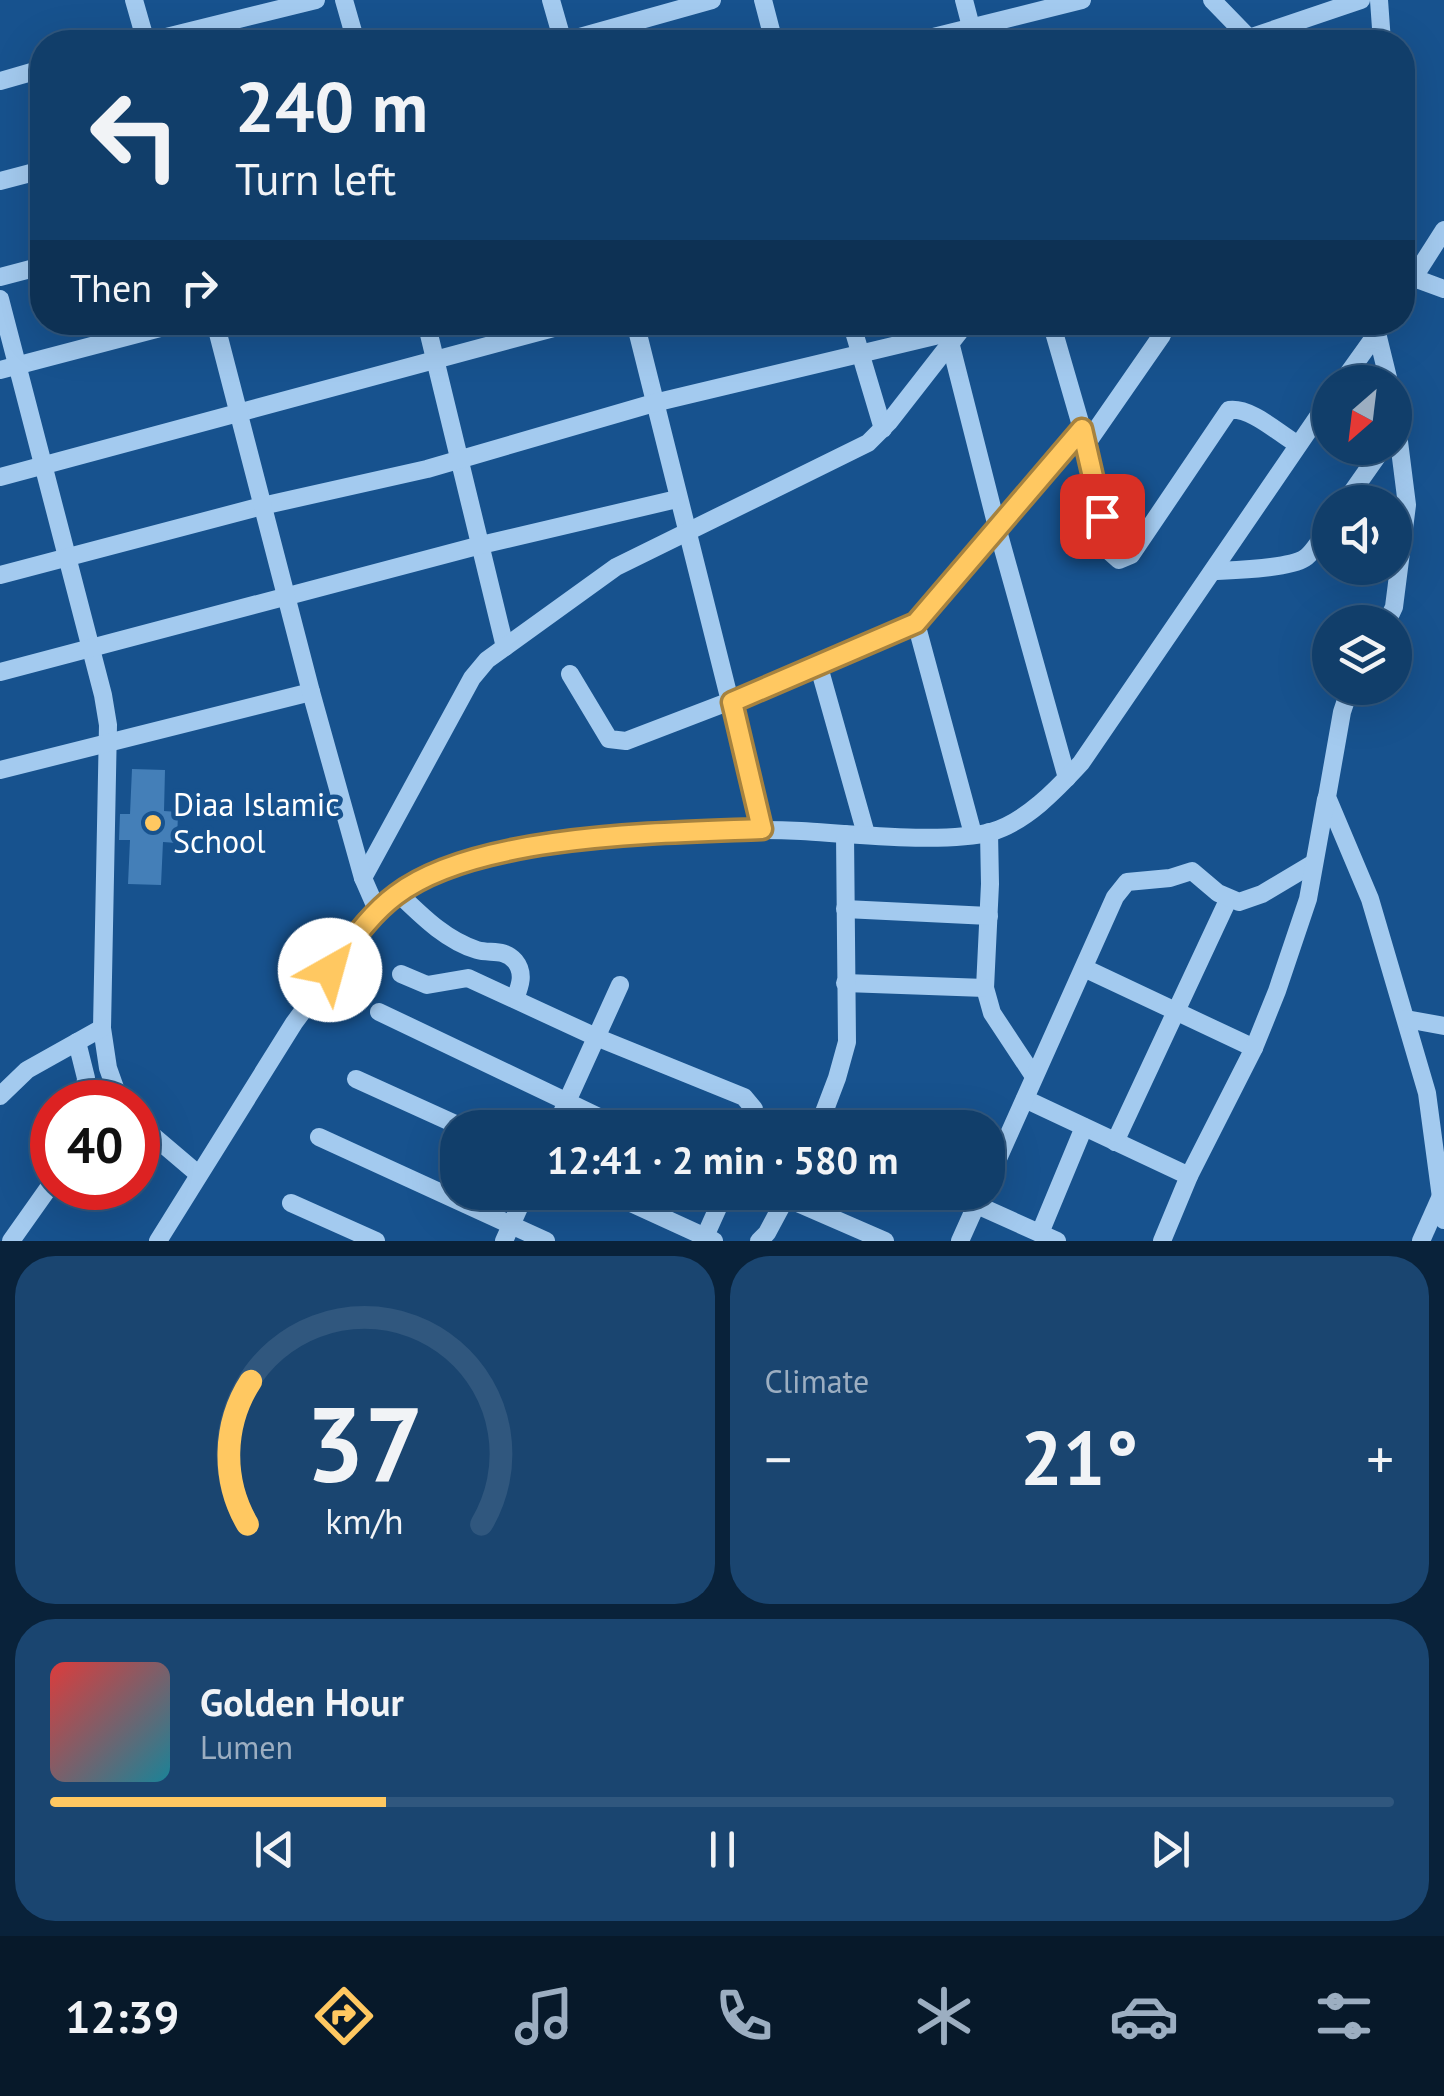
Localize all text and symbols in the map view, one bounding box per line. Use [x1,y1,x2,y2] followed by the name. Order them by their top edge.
[235,61,428,151] text: 240 m
[70,70,200,200] icon: left
[235,149,396,207] text: Turn left
[172,260,227,315] icon: right
[70,263,152,312] text: Then
[1312,365,1412,465] north arrow
[1312,365,1412,705] map controls
[1060,474,1145,559] pin
[1312,485,1412,585] button: sound
[1075,489,1130,544] icon: arrive
[1312,605,1412,705] button: layers
[173,783,340,862] place label: Diaa Islamic School
[142,812,164,834] marker: Diaa Islamic School
[278,918,382,1022] position arrow
[30,1080,160,1210] speed limit sign: 40
[547,1135,898,1184] text: 12:41 · 2 min · 580 m
[765,1360,869,1402] text: Climate
[306,1376,424,1511] text: 37
[1020,1409,1138,1506] text: 21°
[765,1423,792,1494] text: −
[1366,1423,1394,1494] text: +
[326,1498,404,1544] text: km/h
[200,1677,404,1726] text: Golden Hour
[200,1726,293,1768] text: Lumen
[247,1822,302,1877] icon: previous
[695,1822,750,1877] icon: pause
[1143,1822,1198,1877] icon: next
[309,1981,379,2051] icon: directions
[509,1981,579,2051] icon: music
[709,1981,779,2051] icon: phone
[909,1981,979,2051] icon: climate
[1109,1981,1179,2051] icon: car
[1309,1981,1379,2051] icon: filters
[65,1987,179,2045] text: 12:39

